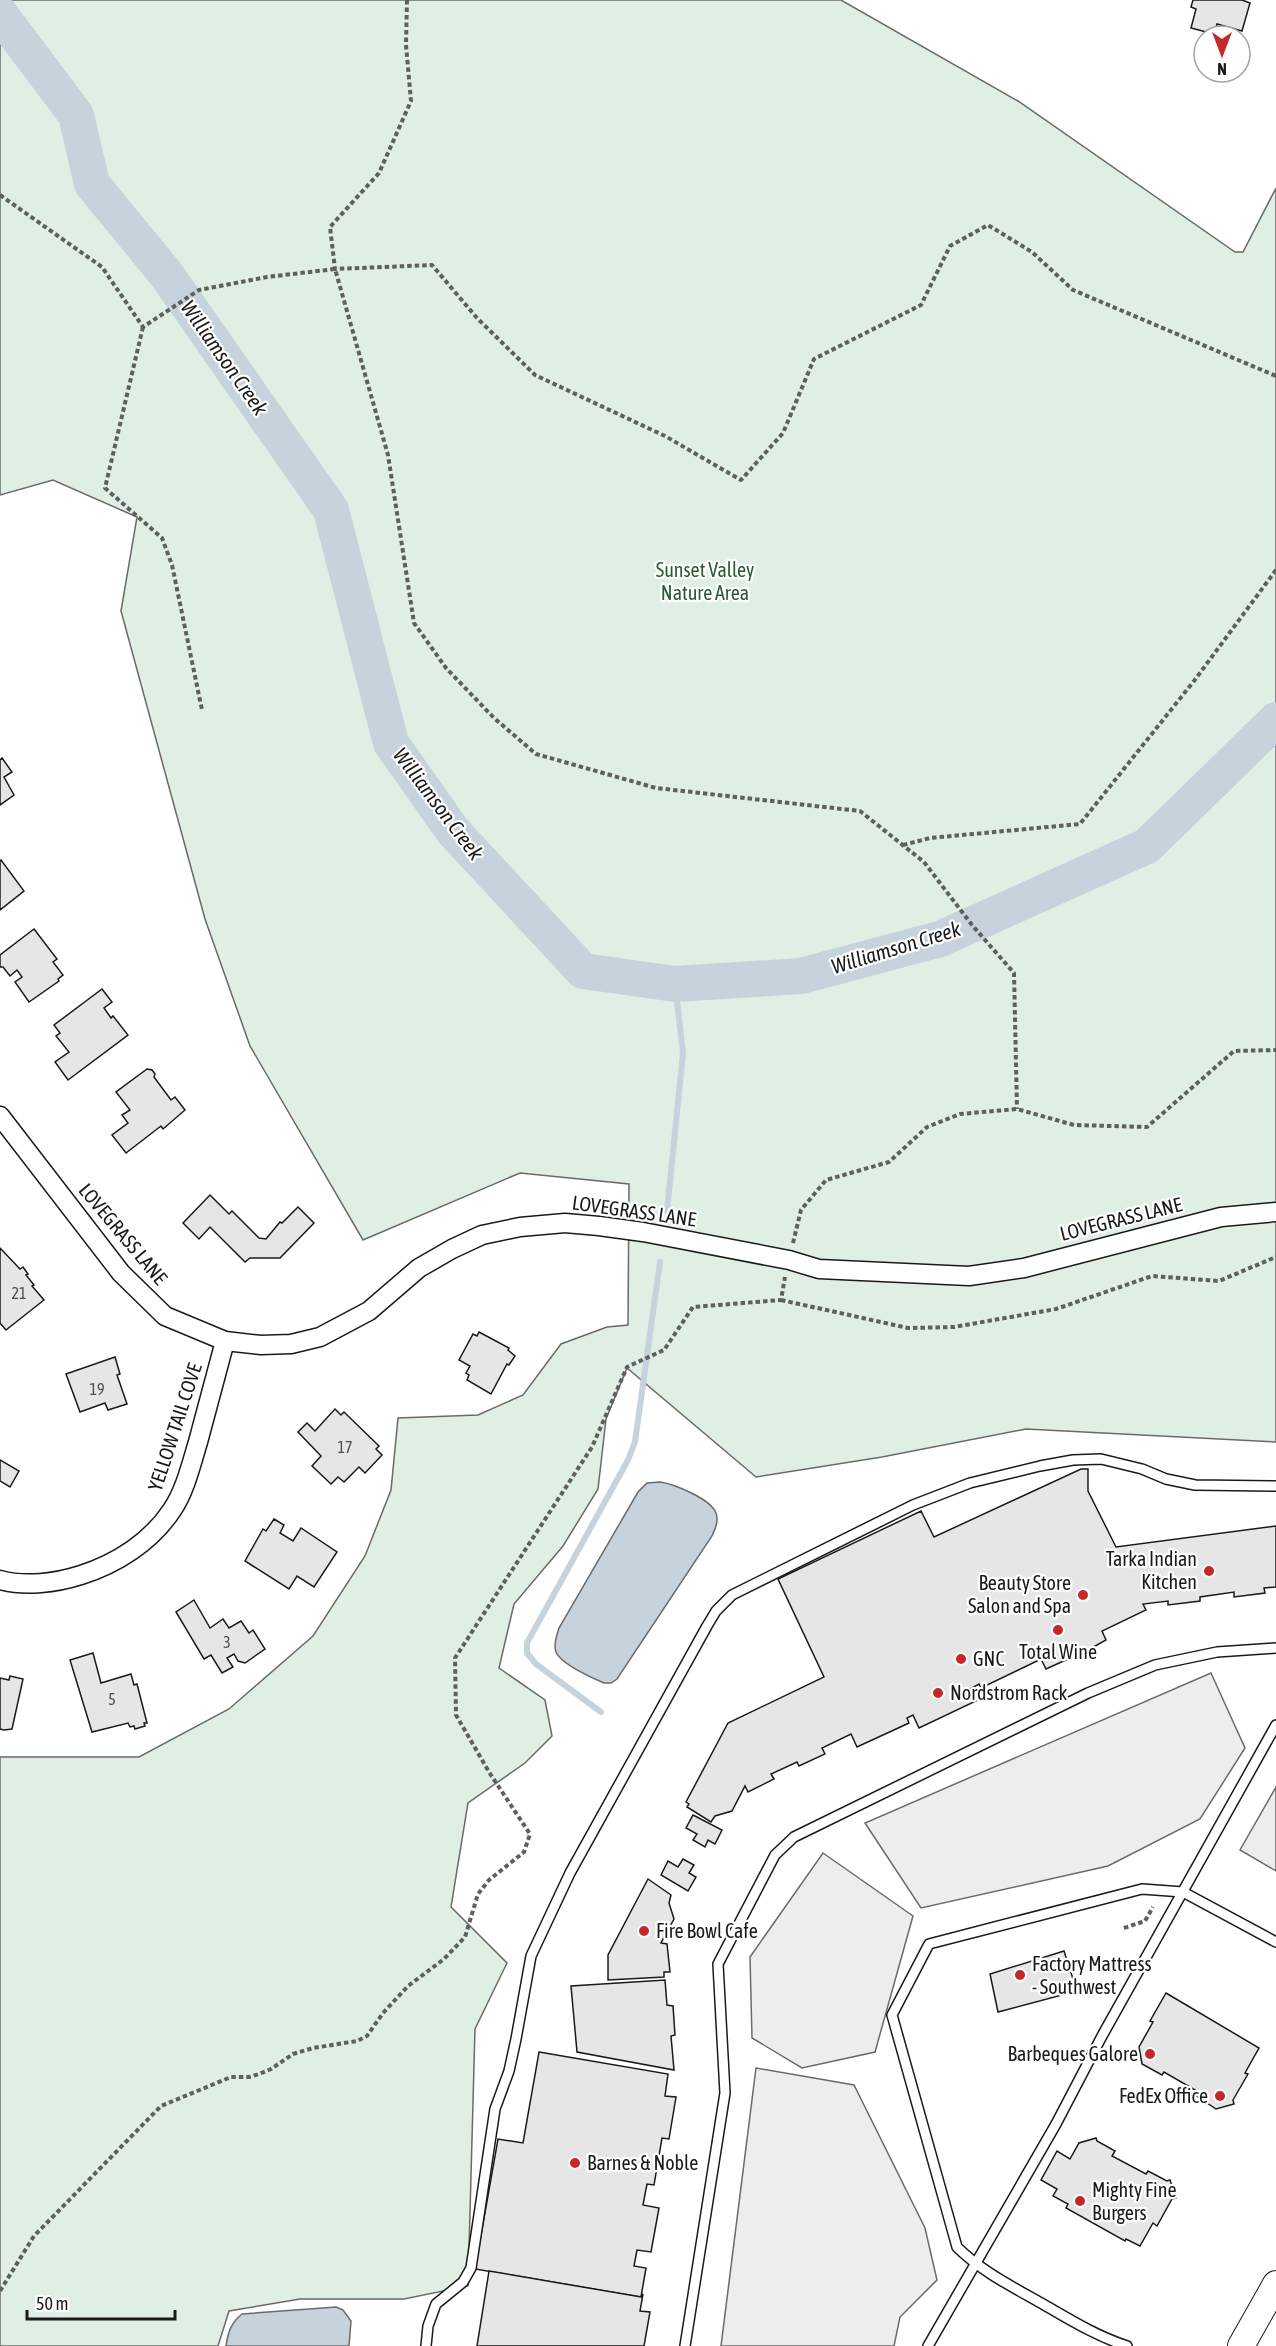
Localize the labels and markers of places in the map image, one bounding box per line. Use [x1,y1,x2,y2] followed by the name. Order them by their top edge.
[1106,1547,1197,1593] place label: Tarka Indian Kitchen
[1202,1564,1216,1578] marker: Tarka Indian Kitchen
[968,1571,1071,1617] place label: Beauty Store Salon and Spa
[1076,1588,1090,1602] marker: Beauty Store Salon and Spa
[1051,1623,1065,1637] marker: Total Wine
[1019,1640,1097,1663] place label: Total Wine
[973,1647,1004,1670] place label: GNC
[954,1652,968,1666] marker: GNC
[950,1681,1068,1704] place label: Nordstrom Rack
[931,1686,945,1700] marker: Nordstrom Rack
[656,1919,758,1942] place label: Fire Bowl Cafe
[637,1924,651,1938] marker: Fire Bowl Cafe
[1032,1952,1152,1998] place label: Factory Mattress - Southwest
[1013,1968,1027,1982] marker: Factory Mattress - Southwest
[1007,2042,1138,2065] place label: Barbeques Galore
[1143,2047,1157,2061] marker: Barbeques Galore
[1119,2084,1208,2107] place label: FedEx Office
[1213,2089,1227,2103] marker: FedEx Office
[587,2151,698,2174] place label: Barnes & Noble
[568,2156,582,2170] marker: Barnes & Noble
[1092,2178,1176,2224] place label: Mighty Fine Burgers
[1073,2194,1087,2208] marker: Mighty Fine Burgers

